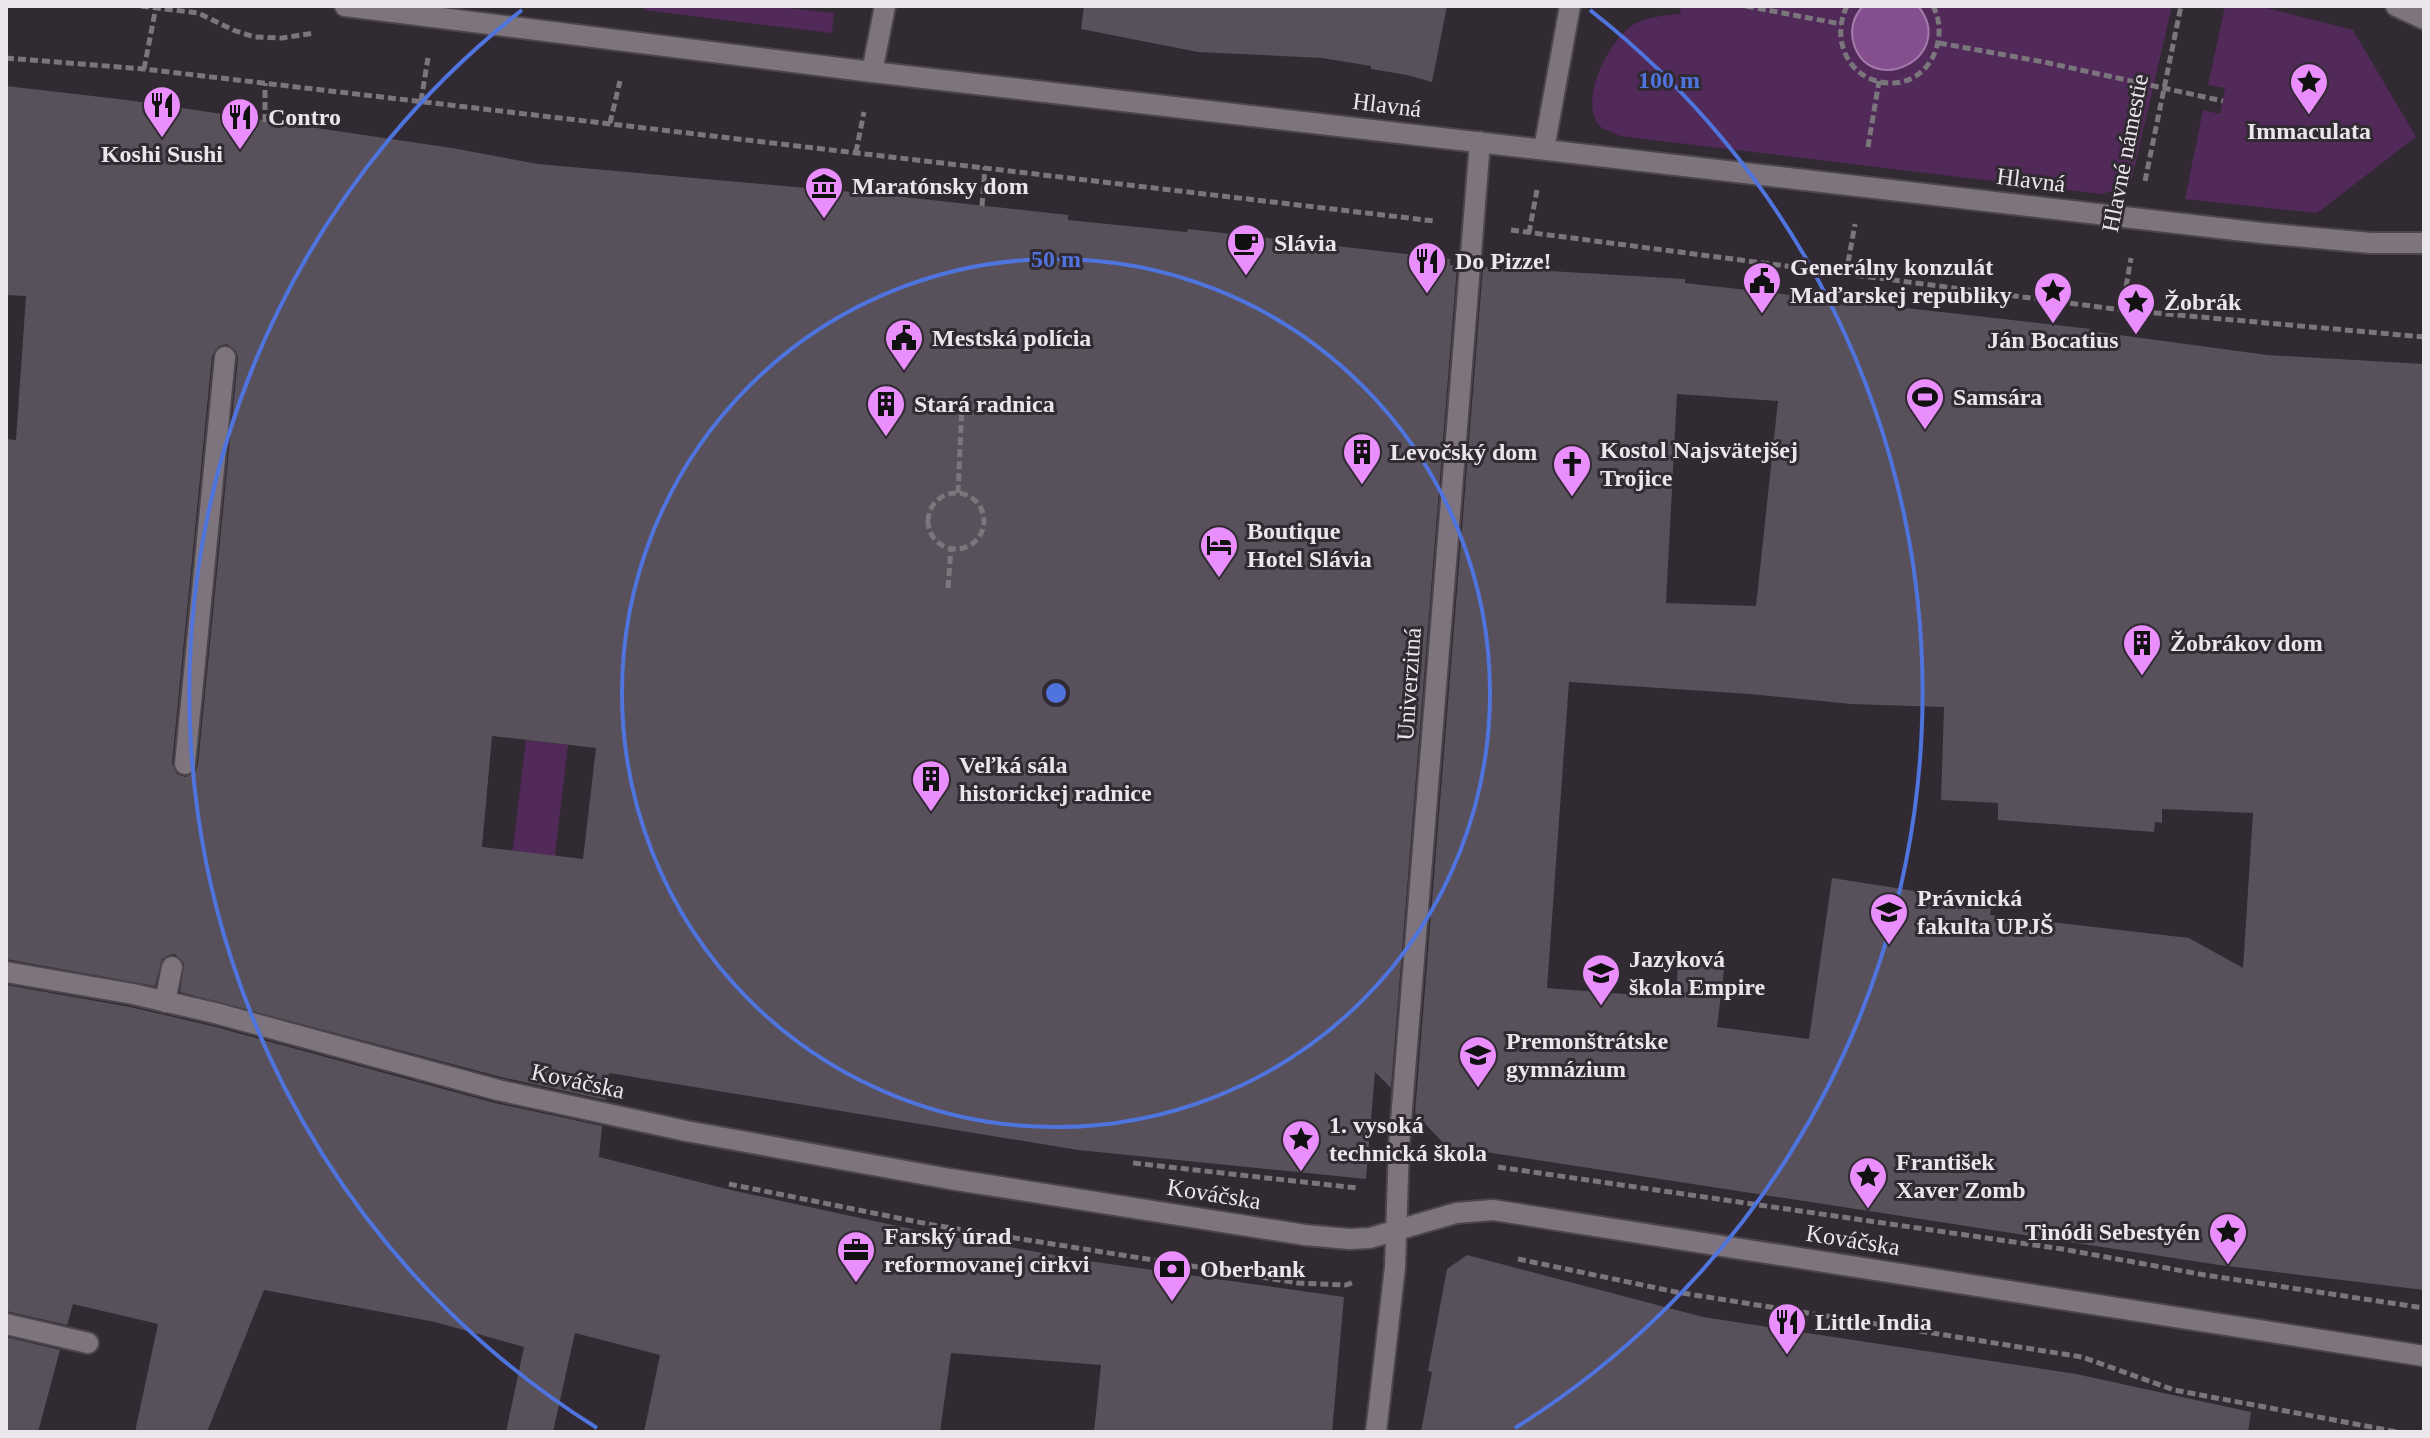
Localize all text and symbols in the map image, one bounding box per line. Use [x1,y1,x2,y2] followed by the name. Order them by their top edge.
[2288,61,2330,116] place icon: Immaculata
[1638,67,1700,93] text: 100 m
[2097,72,2153,234] street label: Hlavné námestie
[141,84,183,139] restaurant icon: Koshi Sushi
[1351,88,1423,122] street label: Hlavná
[219,96,261,151] restaurant icon: Contro
[268,104,341,130] place label: Contro
[2247,118,2371,144] place label: Immaculata
[101,141,223,167] place label: Koshi Sushi
[1995,163,2067,197] street label: Hlavná
[803,165,845,220] museum icon: Maratónsky dom
[852,173,1029,199] place label: Maratónsky dom
[1225,222,1267,277] cafe icon: Slávia
[1274,230,1337,256] place label: Slávia
[1406,240,1448,295] restaurant icon: Do Pizze!
[1031,246,1081,272] text: 50 m
[1455,248,1552,274] place label: Do Pizze!
[1790,254,2012,308] place label: Generálny konzulát Maďarskej republiky
[1741,260,1783,315] public building icon: Generálny konzulát Maďarskej republiky
[2032,270,2074,325] place icon: Ján Bocatius
[2115,281,2157,336] place icon: Žobrák
[2164,289,2242,315] place label: Žobrák
[883,317,925,372] public building icon: Mestská polícia
[932,325,1091,351] place label: Mestská polícia
[1987,327,2119,353] place label: Ján Bocatius
[1904,376,1946,431] sports icon: Samsára
[865,383,907,438] building icon: Stará radnica
[1953,384,2042,410] place label: Samsára
[914,391,1055,417] place label: Stará radnica
[1341,431,1383,486] building icon: Levočský dom
[1600,437,1798,491] place label: Kostol Najsvätejšej Trojice
[1390,439,1537,465] place label: Levočský dom
[1551,443,1593,498] church icon: Kostol Najsvätejšej Trojice
[1247,518,1372,572] place label: Boutique Hotel Slávia
[1198,524,1240,579] hotel icon: Boutique Hotel Slávia
[2121,622,2163,677] building icon: Žobrákov dom
[1392,626,1426,741] street label: Univerzitná
[2170,630,2323,656] place label: Žobrákov dom
[1042,679,1070,707] centre of rings
[959,752,1152,806] place label: Veľká sála historickej radnice
[910,758,952,813] building icon: Veľká sála historickej radnice
[1917,885,2054,939] place label: Právnická fakulta UPJŠ
[1868,891,1910,946] school or university icon: Právnická fakulta UPJŠ
[1629,946,1766,1000] place label: Jazyková škola Empire
[1580,952,1622,1007] school or university icon: Jazyková škola Empire
[1506,1028,1669,1082] place label: Premonštrátske gymnázium
[1457,1034,1499,1089] school or university icon: Premonštrátske gymnázium
[529,1058,627,1104] street label: Kováčska
[1329,1112,1487,1166] place label: 1. vysoká technická škola
[1280,1118,1322,1173] place icon: 1. vysoká technická škola
[1896,1149,2026,1203] place label: František Xaver Zomb
[1847,1155,1889,1210] place icon: František Xaver Zomb
[1165,1174,1263,1214] street label: Kováčska
[2207,1211,2249,1266] place icon: Tinódi Sebestyén
[2025,1219,2200,1245] place label: Tinódi Sebestyén
[1804,1220,1902,1260] street label: Kováčska
[884,1223,1090,1277] place label: Farský úrad reformovanej cirkvi
[835,1229,877,1284] office icon: Farský úrad reformovanej cirkvi
[1151,1248,1193,1303] bank icon: Oberbank
[1200,1256,1306,1282] place label: Oberbank
[1766,1301,1808,1356] restaurant icon: Little India
[1815,1309,1932,1335] place label: Little India

